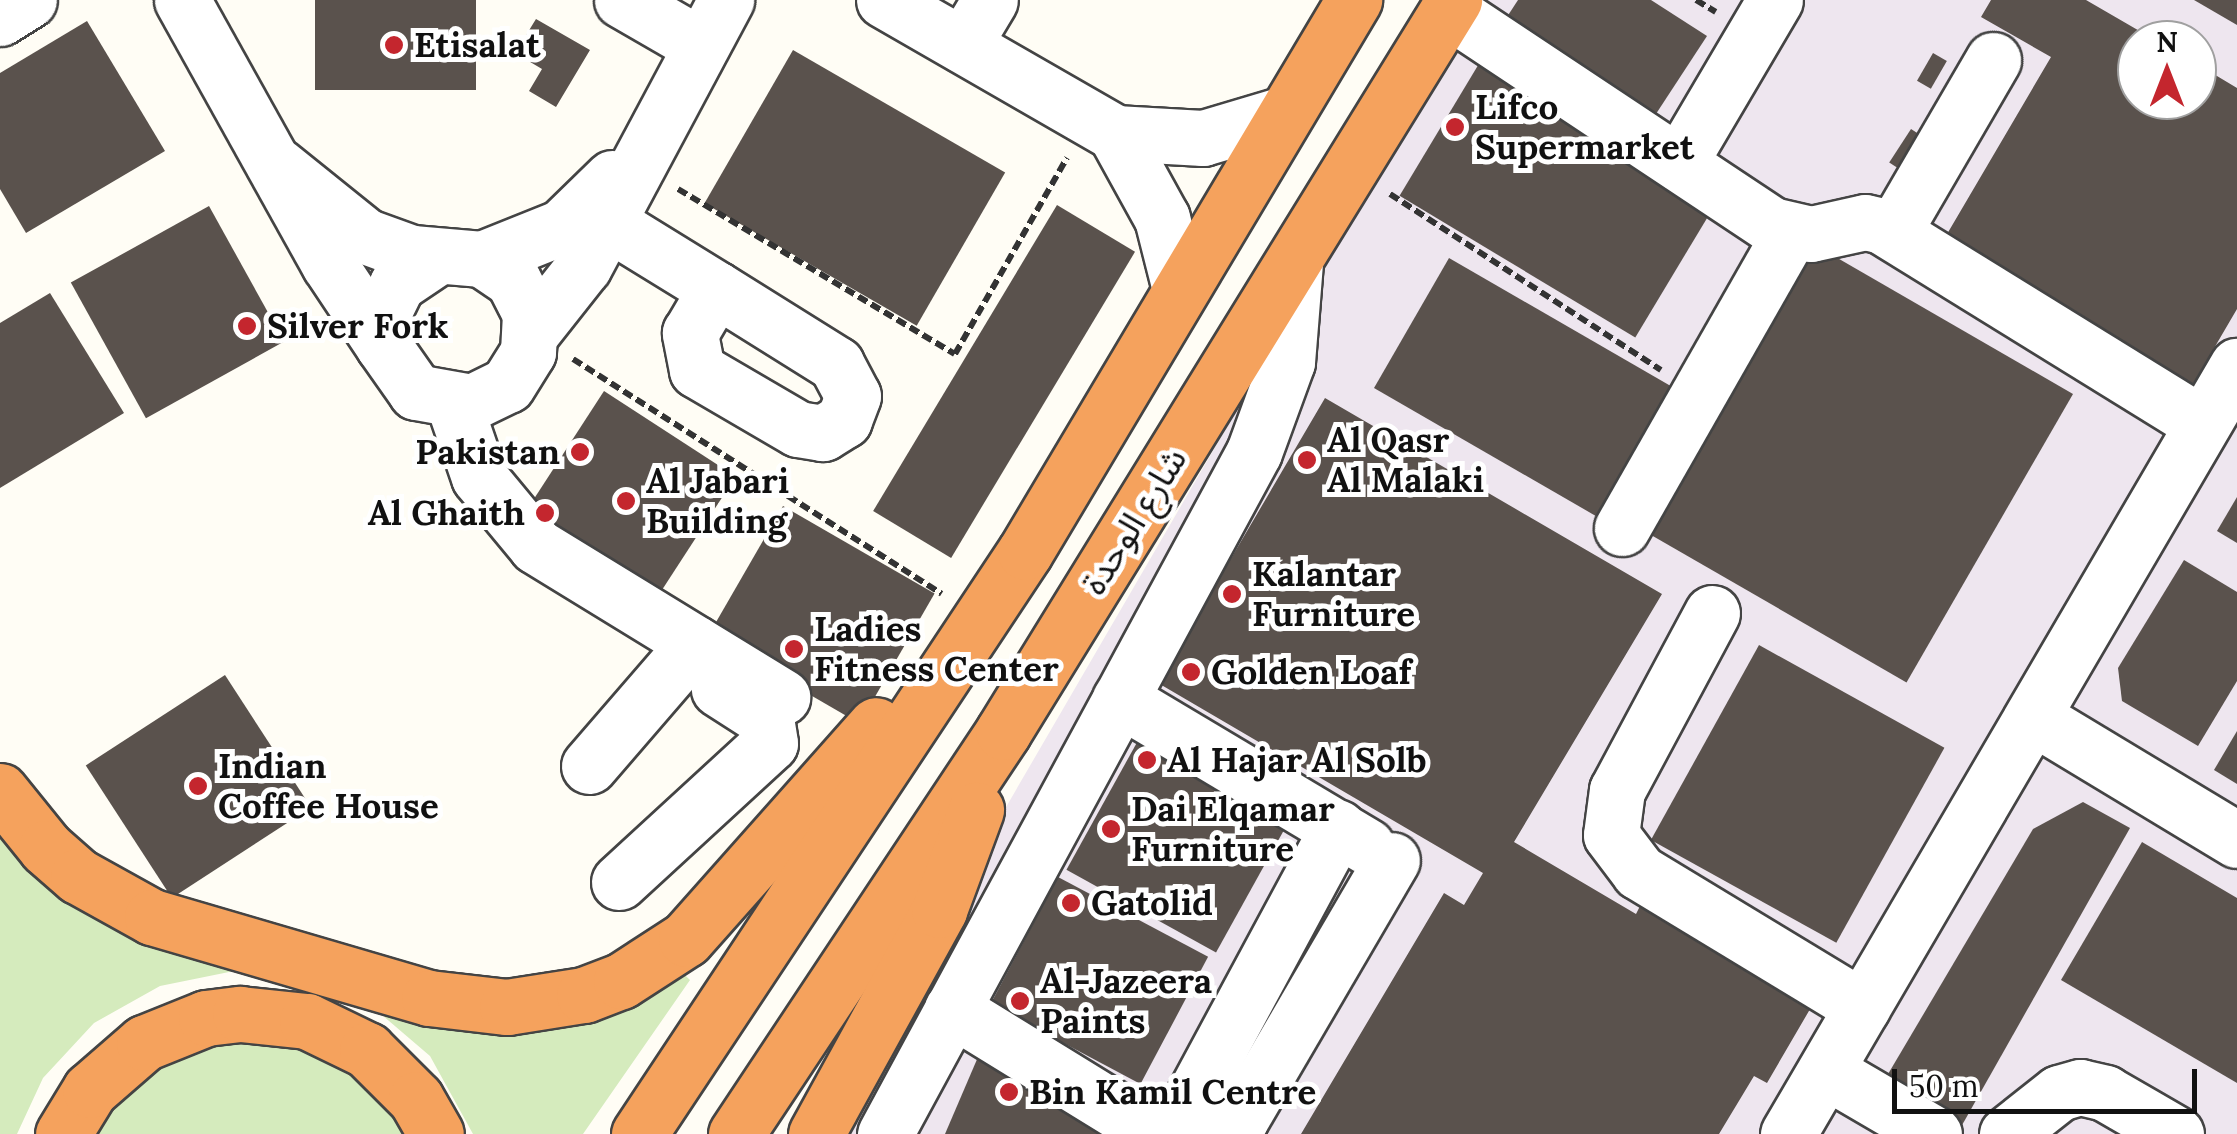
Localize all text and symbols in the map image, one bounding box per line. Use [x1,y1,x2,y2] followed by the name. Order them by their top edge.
[2117,20,2217,120] north arrow
[414,24,540,66] place label: Etisalat
[2156,24,2178,60] text: N
[383,34,405,56] marker: Etisalat
[1475,86,1694,168] place label: Lifco Supermarket
[1444,116,1466,138] marker: Lifco Supermarket
[267,305,449,347] place label: Silver Fork
[236,315,258,337] marker: Silver Fork
[1327,419,1484,501] place label: Al Qasr Al Malaki
[415,431,560,473] place label: Pakistan
[1073,440,1195,602] street label: شارع الوحدة
[569,441,591,463] marker: Pakistan
[1296,449,1318,471] marker: Al Qasr Al Malaki
[646,460,789,542] place label: Al Jabari Building
[615,490,637,512] marker: Al Jabari Building
[368,492,525,534] place label: Al Ghaith
[534,502,556,524] marker: Al Ghaith
[1252,553,1415,635] place label: Kalantar Furniture
[1221,583,1243,605] marker: Kalantar Furniture
[814,608,1059,690] place label: Ladies Fitness Center
[783,638,805,660] marker: Ladies Fitness Center
[1211,651,1411,693] place label: Golden Loaf
[1180,661,1202,683] marker: Golden Loaf
[1167,739,1427,781] place label: Al Hajar Al Solb
[218,745,439,827] place label: Indian Coffee House
[1136,749,1158,771] marker: Al Hajar Al Solb
[187,775,209,797] marker: Indian Coffee House
[1131,788,1335,870] place label: Dai Elqamar Furniture
[1100,818,1122,840] marker: Dai Elqamar Furniture
[1091,882,1213,924] place label: Gatolid
[1060,892,1082,914] marker: Gatolid
[1040,960,1212,1042] place label: Al-Jazeera Paints
[1009,990,1031,1012] marker: Al-Jazeera Paints
[1897,1049,2202,1111] scale bar
[1909,1067,1979,1105] text: 50 m
[1029,1071,1316,1113] place label: Bin Kamil Centre
[998,1081,1020,1103] marker: Bin Kamil Centre

